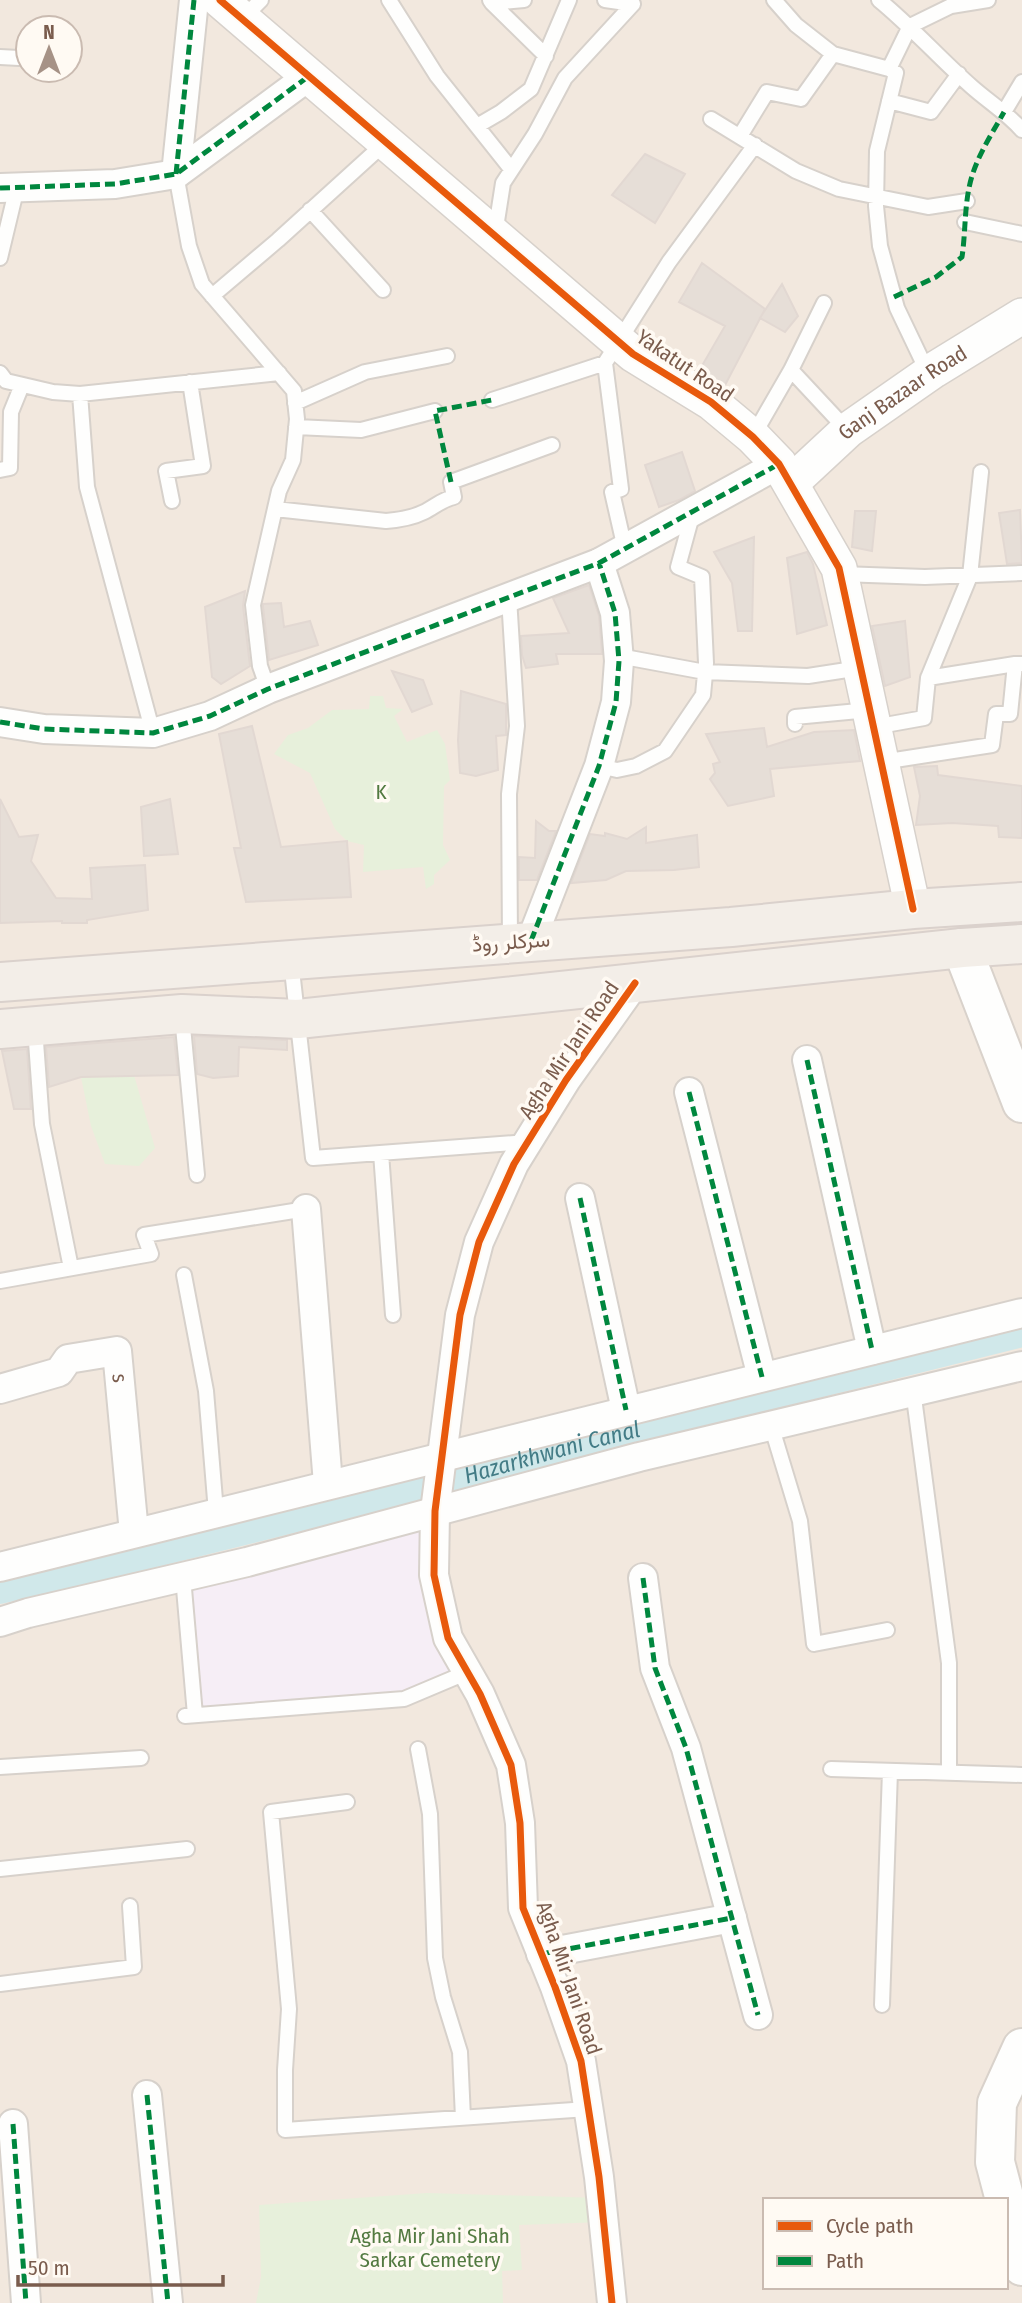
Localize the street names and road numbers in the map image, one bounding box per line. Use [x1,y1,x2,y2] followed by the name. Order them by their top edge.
[631,324,739,408] street label: Yakatut Road
[833,340,972,445] street label: Ganj Bazaar Road
[471,926,551,958] street label: سرکلر روڈ
[513,976,625,1124] street label: Agha Mir Jani Road
[106,1372,133,1384] street label: s
[531,1898,607,2058] street label: Agha Mir Jani Road

